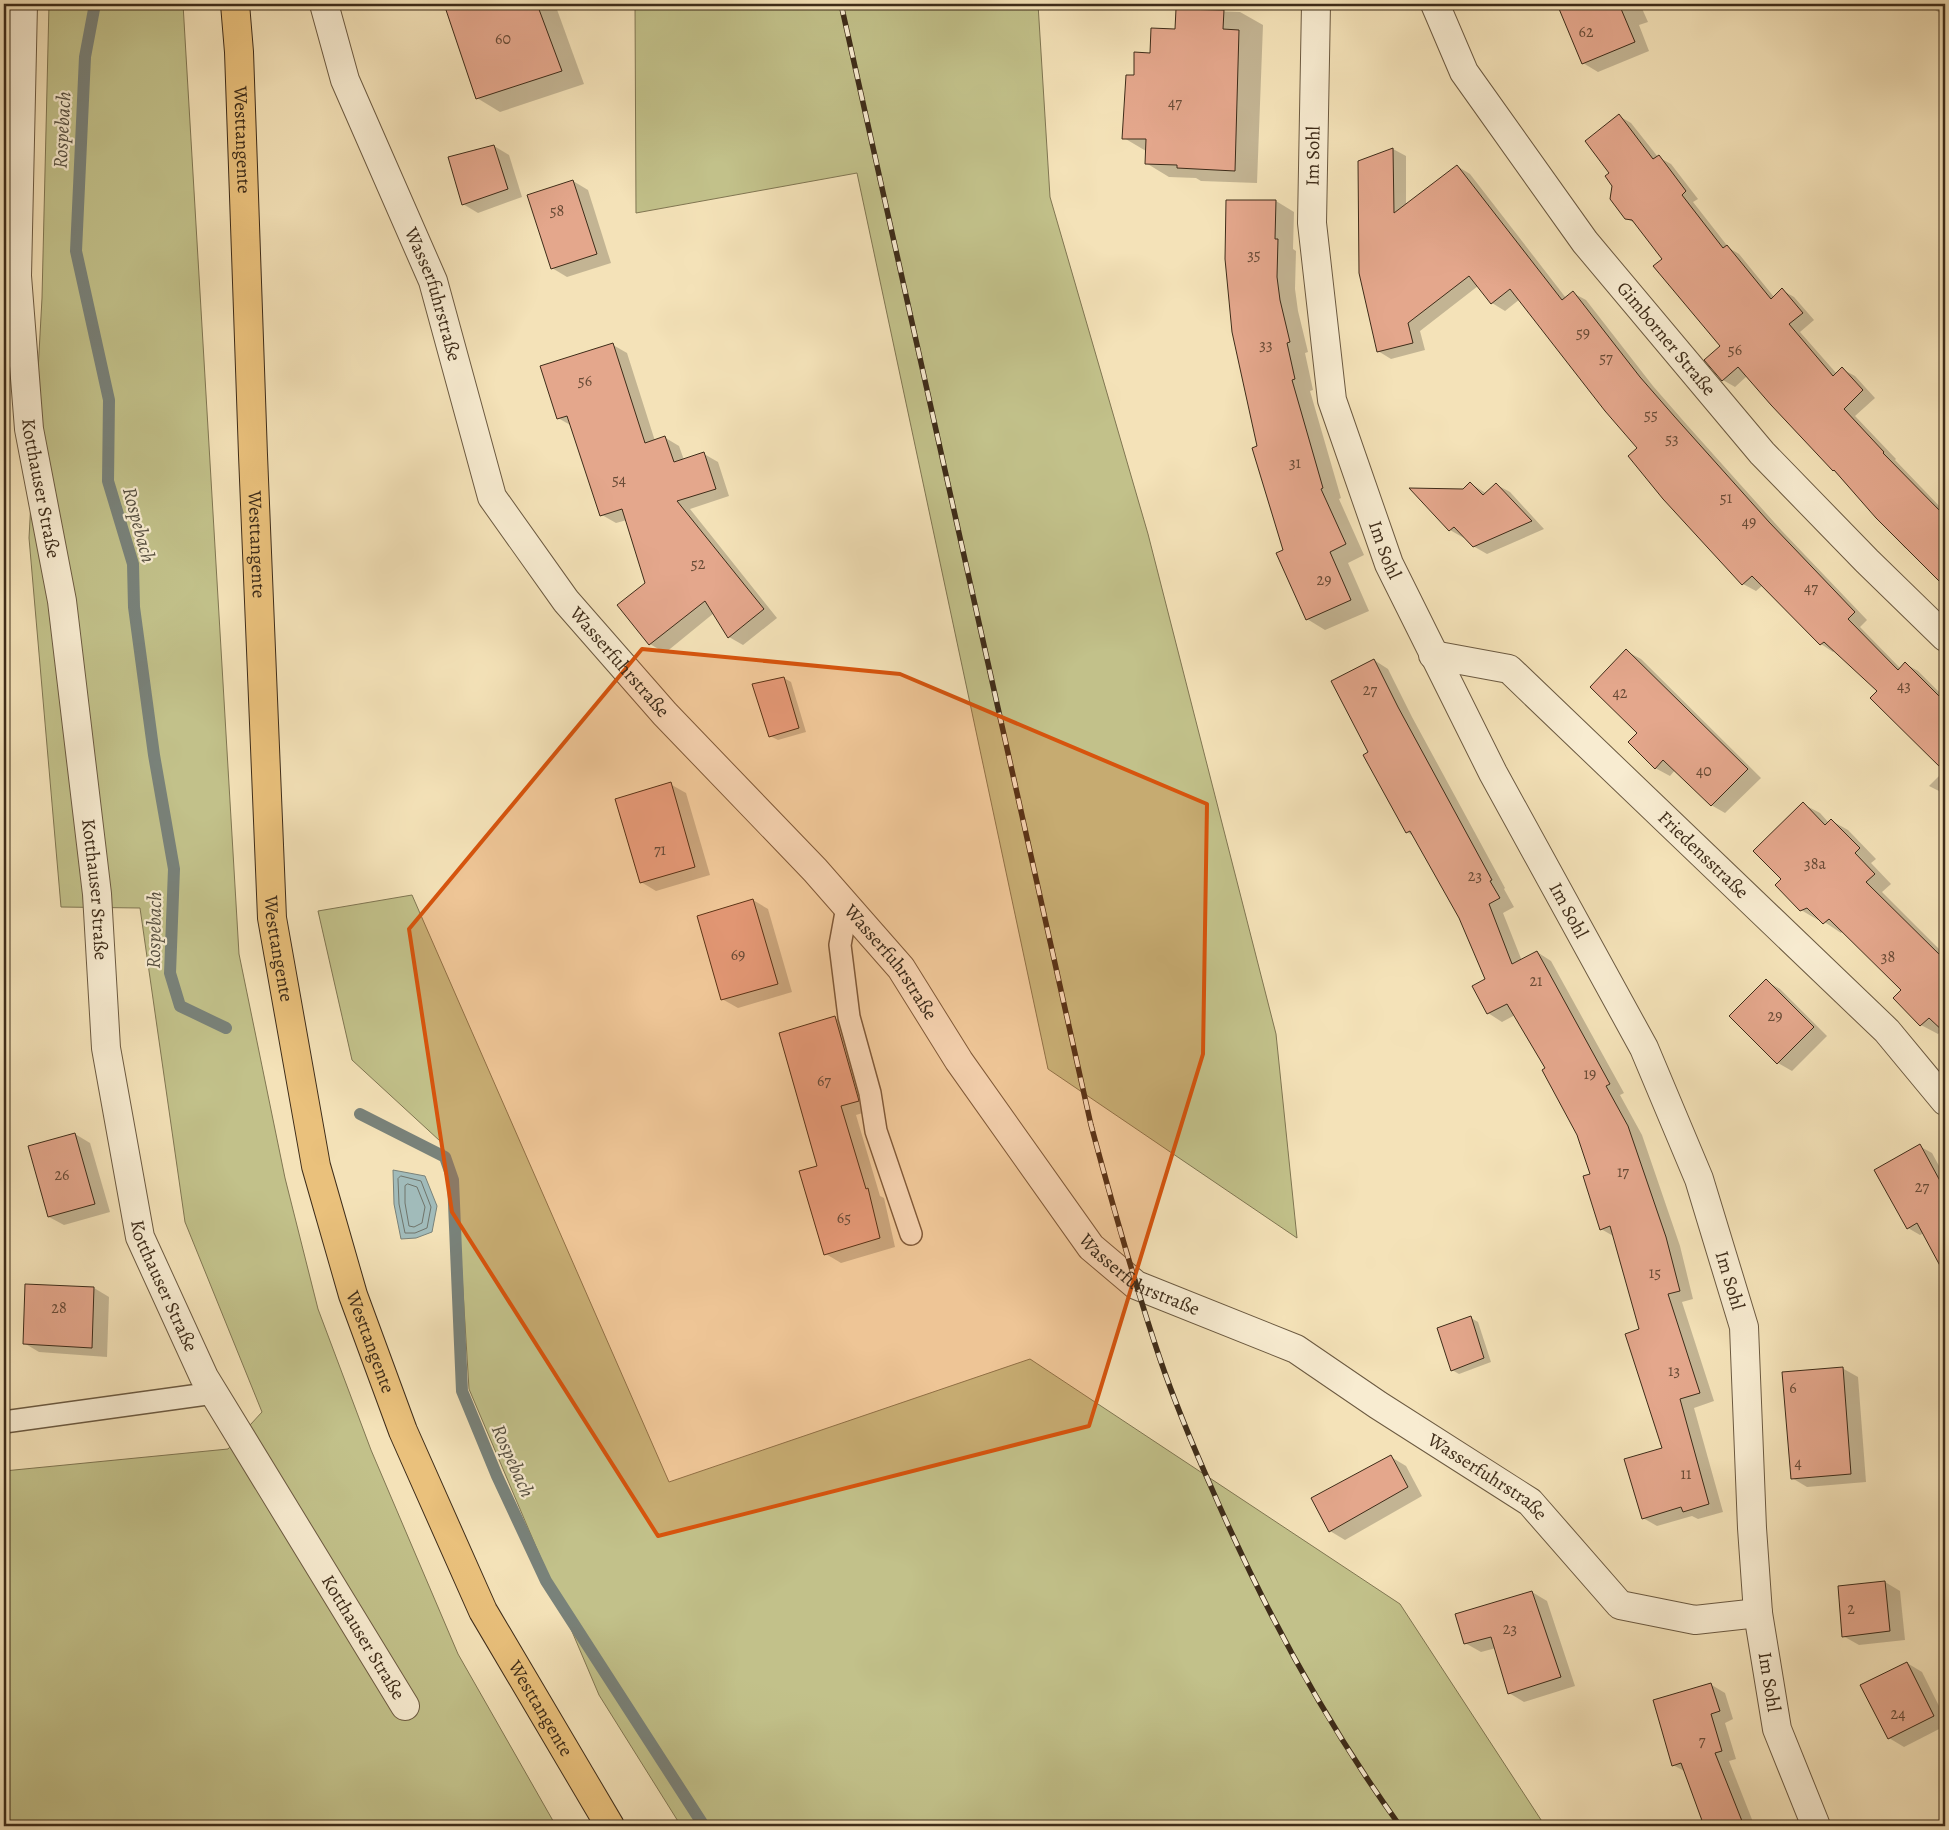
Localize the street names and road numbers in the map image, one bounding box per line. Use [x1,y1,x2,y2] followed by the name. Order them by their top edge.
[227,85,257,194] street label: Westtangente
[1299,125,1327,186] street label: Im Sohl
[398,223,467,364] street label: Wasserfuhrstraße
[1611,276,1722,402] street label: Gimborner Straße
[15,417,67,561] street label: Kotthauser Straße
[241,489,272,599] street label: Westtangente
[1362,517,1408,584] street label: Im Sohl
[563,600,675,723] street label: Wasserfuhrstraße
[1652,805,1754,905] street label: Friedensstraße
[75,817,114,961] street label: Kotthauser Straße
[1543,878,1595,943] street label: Im Sohl
[258,894,300,1004] street label: Westtangente
[837,898,943,1025] street label: Wasserfuhrstraße
[124,1218,204,1356] street label: Kotthauser Straße
[1072,1228,1203,1322] street label: Wasserfuhrstraße
[1709,1248,1751,1313] street label: Im Sohl
[339,1286,401,1397] street label: Westtangente
[1422,1426,1553,1526] street label: Wasserfuhrstraße
[315,1570,411,1705] street label: Kotthauser Straße
[1752,1650,1787,1714] street label: Im Sohl
[502,1655,579,1761] street label: Westtangente

